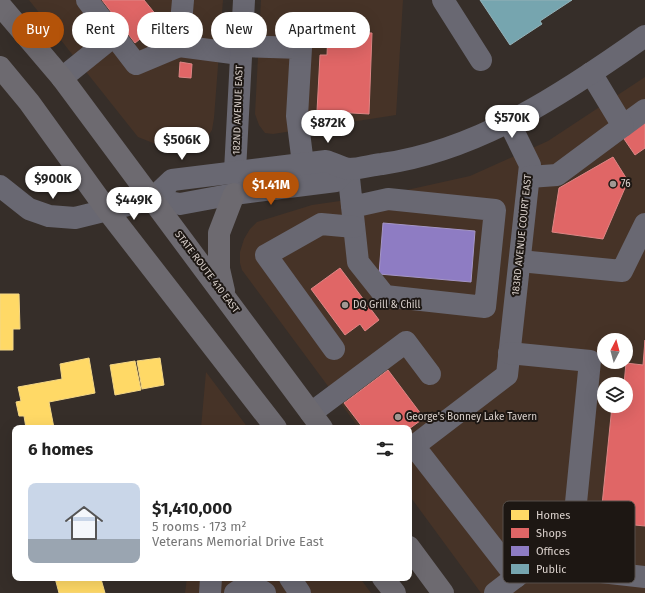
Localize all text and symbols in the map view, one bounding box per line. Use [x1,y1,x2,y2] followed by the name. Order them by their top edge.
[12,12,64,48] chip: Buy
[72,12,129,48] chip: Rent
[137,12,203,48] chip: Filters
[211,12,267,48] chip: New
[275,12,370,48] chip: Apartment
[230,64,246,155] street label: 182ND AVENUE EAST
[484,105,540,139] pin: $570K
[300,110,356,144] pin: $872K
[494,110,530,125] text: $570K
[310,115,346,130] text: $872K
[154,127,210,161] pin: $506K
[163,132,201,147] text: $506K
[25,166,81,200] pin: $900K
[34,171,72,186] text: $900K
[238,172,304,206] pin: $1.41M
[510,173,534,296] street label: 183RD AVENUE COURT EAST
[252,177,290,192] text: $1.41M
[621,178,631,190] place label: 76
[608,179,618,189] marker: 76
[106,187,162,221] pin: $449K
[115,192,153,207] text: $449K
[172,229,242,316] street label: STATE ROUTE 410 EAST
[353,299,421,311] place label: DQ Grill & Chill
[340,300,350,310] marker: DQ Grill & Chill
[597,333,633,369] north arrow
[597,333,633,413] map controls
[597,377,633,413] button: layers
[406,411,537,423] place label: George's Bonney Lake Tavern
[393,412,403,422] marker: George's Bonney Lake Tavern
[374,438,396,460] icon: filters
[28,439,93,460] text: 6 homes
[152,498,232,519] text: $1,410,000
[60,499,108,547] icon: home
[503,501,635,583] legend
[536,509,570,522] text: Homes
[152,519,246,534] text: 5 rooms · 173 m²
[536,527,567,540] text: Shops
[152,534,324,549] text: Veterans Memorial Drive East
[536,545,570,558] text: Offices
[536,563,567,576] text: Public

